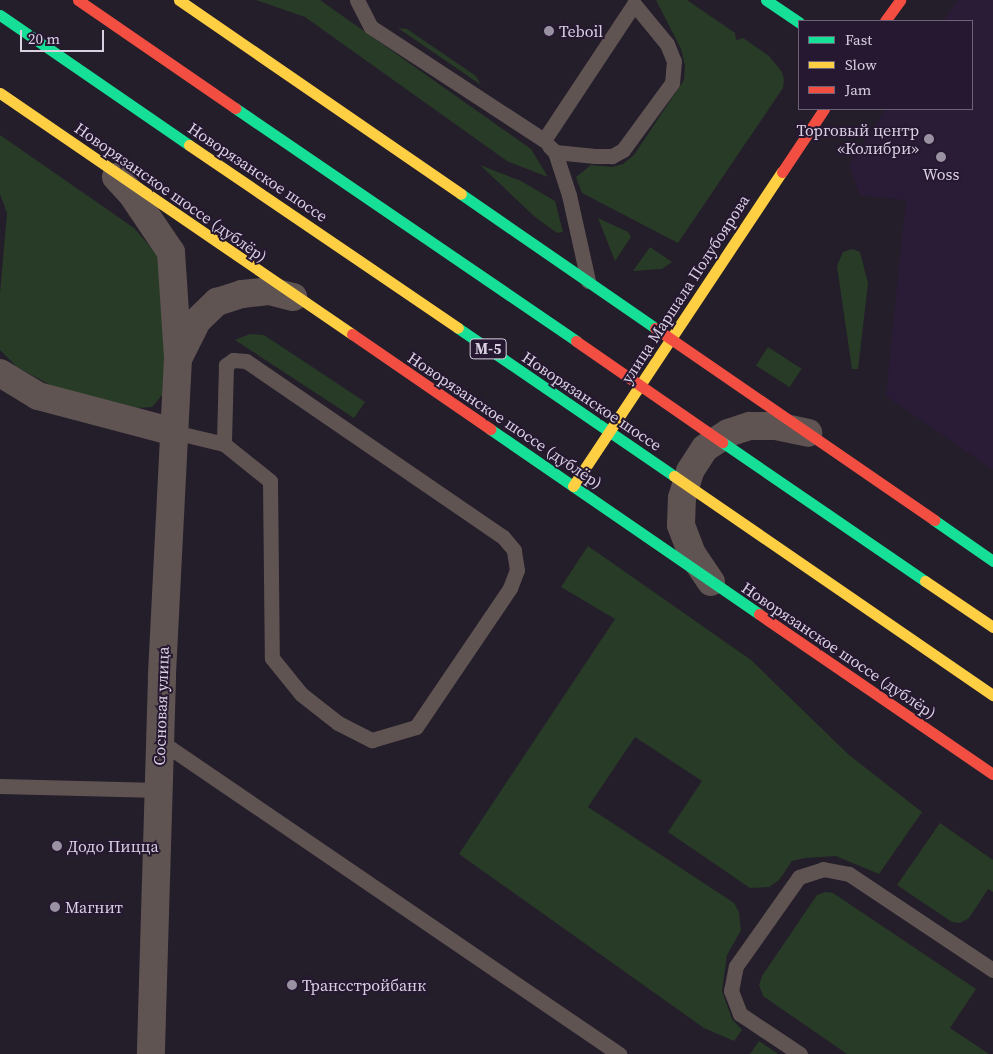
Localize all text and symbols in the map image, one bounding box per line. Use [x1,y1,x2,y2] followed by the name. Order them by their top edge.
[22,20,106,52] scale bar
[798,20,973,110] legend
[559,21,603,41] place label: Teboil
[543,25,555,37] marker: Teboil
[28,28,60,49] text: 20 m
[845,29,872,50] text: Fast
[845,54,877,75] text: Slow
[845,79,871,100] text: Jam
[71,118,271,266] street label: Новорязанское шоссе (дублёр)
[185,118,331,226] street label: Новорязанское шоссе
[796,120,919,158] place label: Торговый центр «Колибри»
[923,133,935,145] marker: Торговый центр «Колибри»
[935,151,947,163] marker: Woss
[923,164,959,184] place label: Woss
[617,191,753,387] street label: улица Маршала Полубоярова
[469,336,507,362] road number: М-5
[519,347,665,455] street label: Новорязанское шоссе
[404,348,606,492] street label: Новорязанское шоссе (дублёр)
[738,578,940,722] street label: Новорязанское шоссе (дублёр)
[149,646,173,766] street label: Сосновая улица
[67,836,159,856] place label: Додо Пицца
[51,840,63,852] marker: Додо Пицца
[65,897,123,917] place label: Магнит
[49,901,61,913] marker: Магнит
[302,975,426,995] place label: Трансстройбанк
[286,979,298,991] marker: Трансстройбанк

